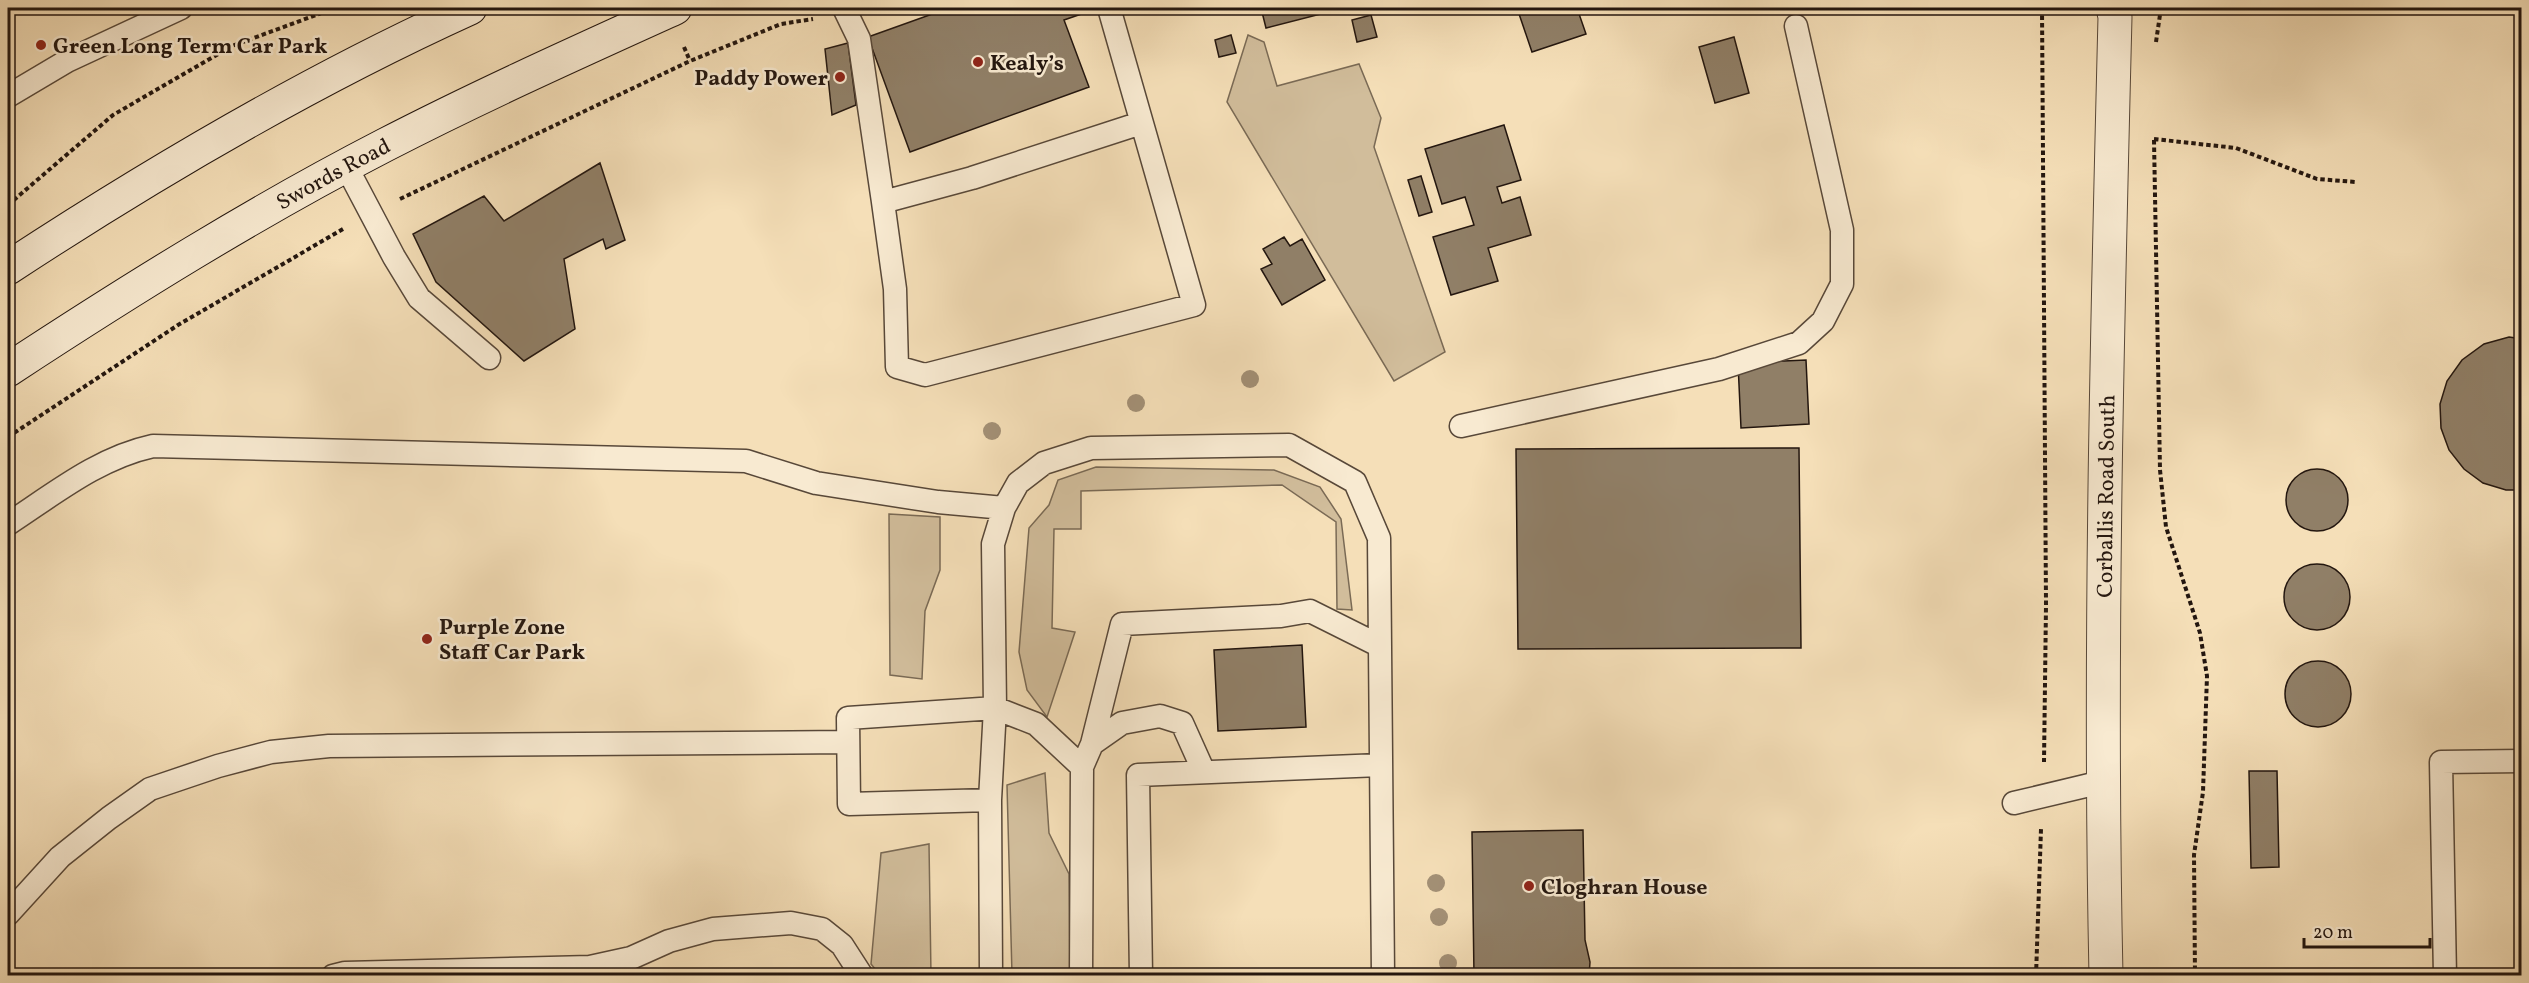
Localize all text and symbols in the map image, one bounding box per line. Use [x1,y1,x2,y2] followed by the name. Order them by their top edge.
[53,32,328,63] place label: Green Long Term Car Park
[34,38,48,52] marker: Green Long Term Car Park
[990,49,1064,80] place label: Kealy’s
[971,55,985,69] marker: Kealy’s
[694,64,829,95] place label: Paddy Power
[833,70,847,84] marker: Paddy Power
[271,132,397,219] street label: Swords Road
[2091,394,2124,598] street label: Corballis Road South
[439,613,585,669] place label: Purple Zone Staff Car Park
[420,632,434,646] marker: Purple Zone Staff Car Park
[1541,873,1708,904] place label: Cloghran House
[1522,879,1536,893] marker: Cloghran House
[2304,911,2430,949] scale bar
[2313,921,2353,946] text: 20 m

